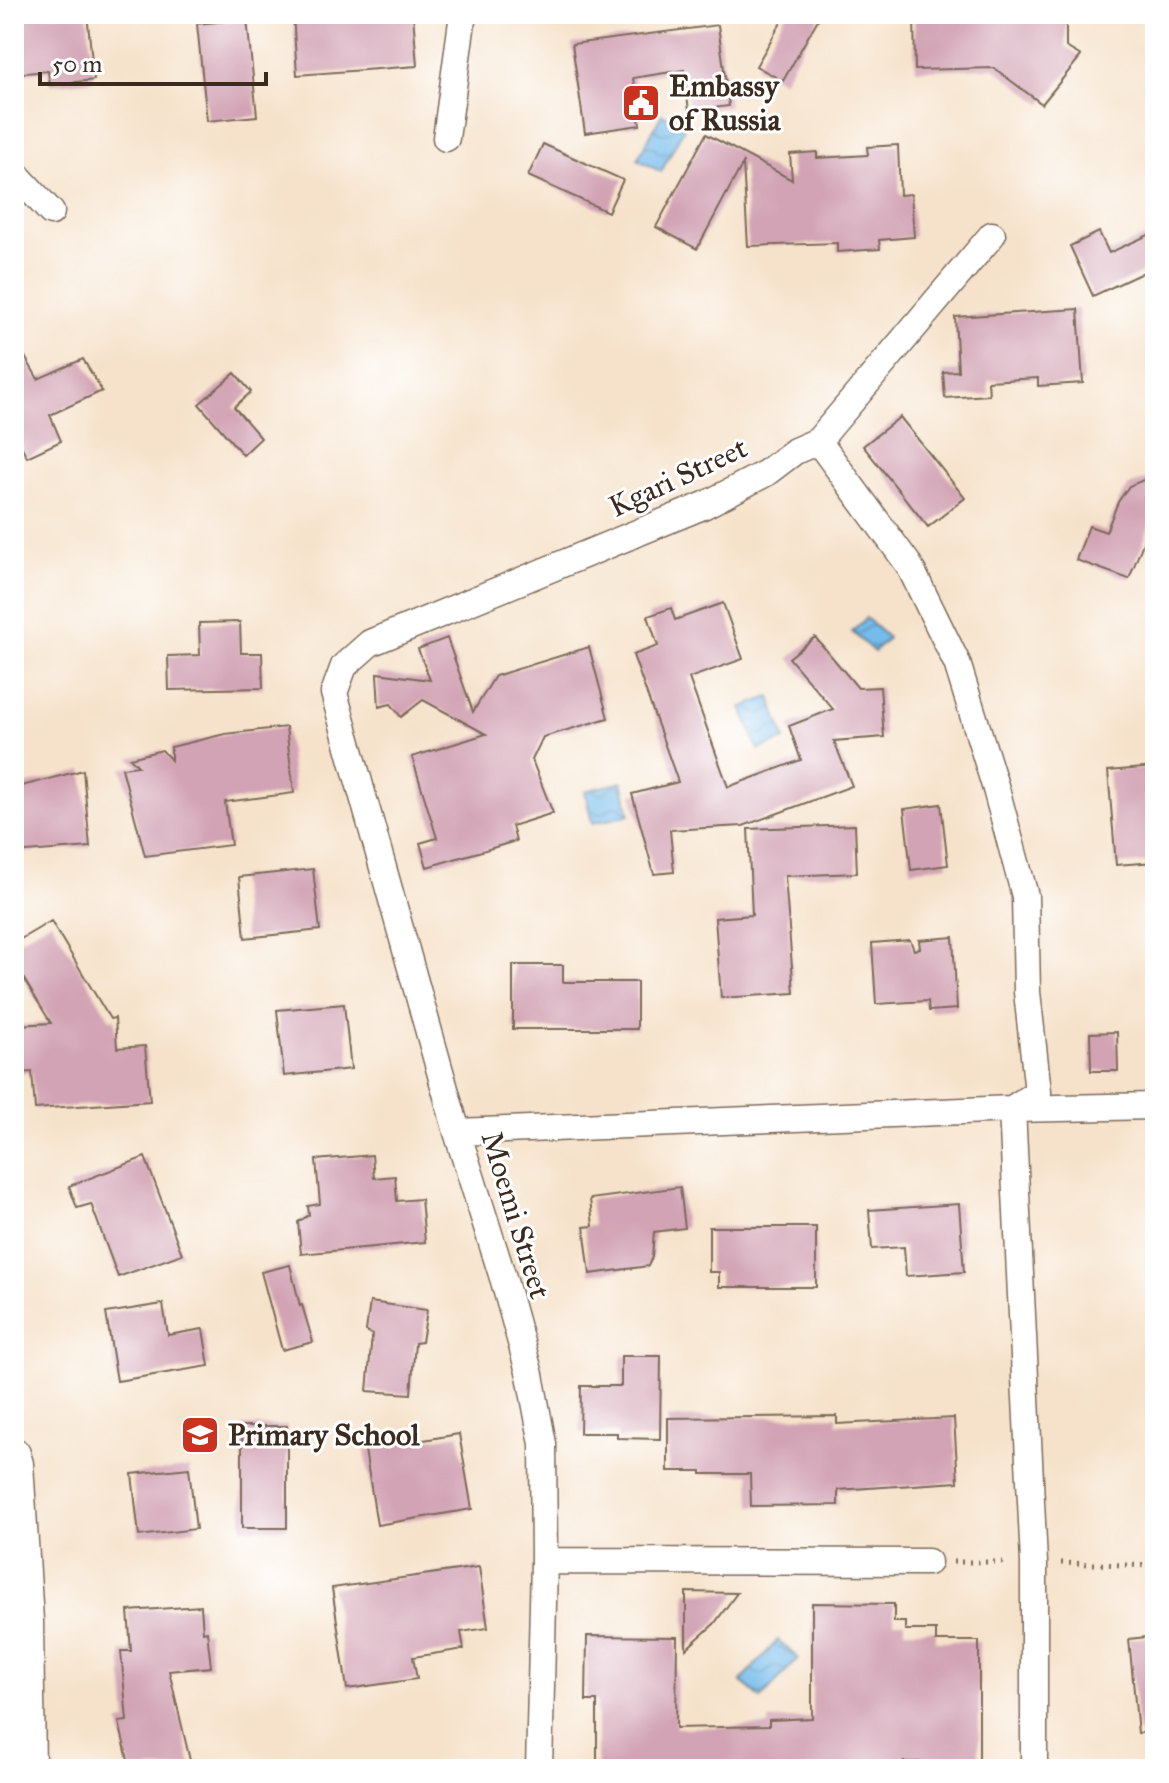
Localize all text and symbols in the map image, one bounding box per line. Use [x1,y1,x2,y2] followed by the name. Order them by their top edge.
[40,36,266,86] scale bar
[52,49,102,79] text: 50 m
[669,68,782,138] place label: Embassy of Russia
[620,82,662,124] public building icon: Embassy of Russia
[603,429,753,525] street label: Kgari Street
[474,1127,559,1303] street label: Moemi Street
[179,1414,221,1456] school or university icon: Primary School
[228,1417,420,1453] place label: Primary School

